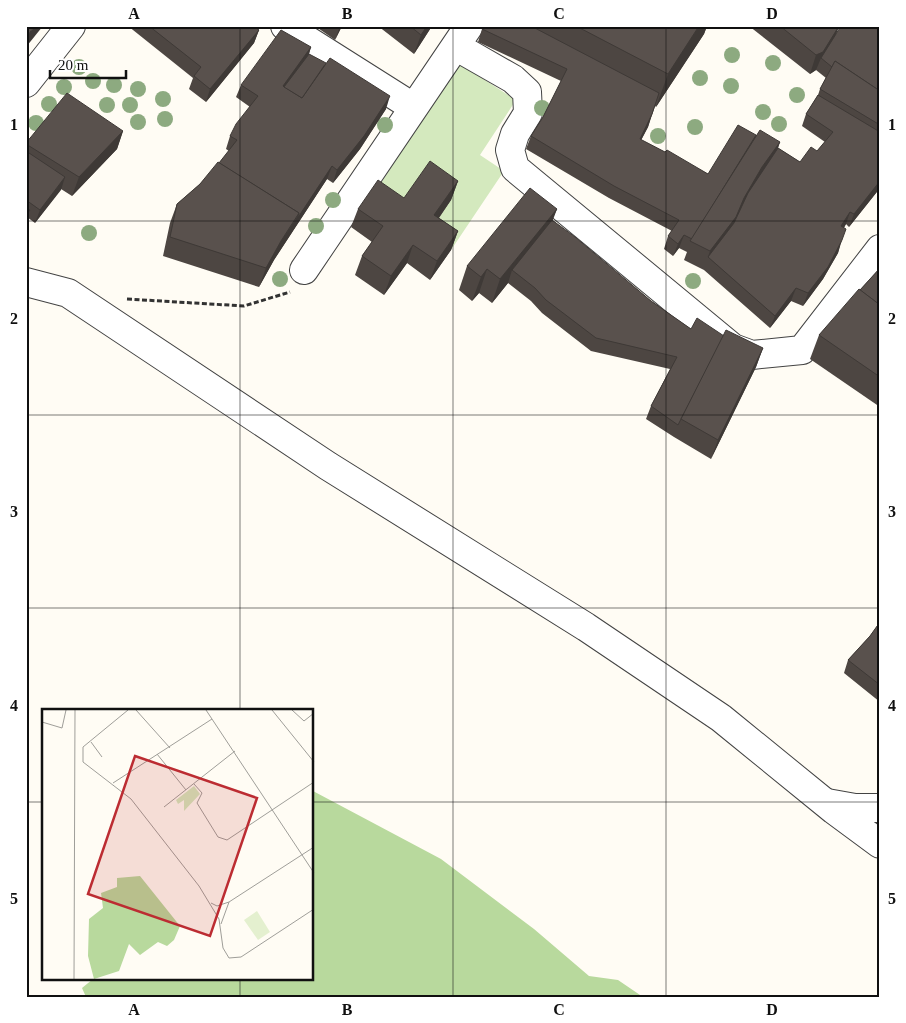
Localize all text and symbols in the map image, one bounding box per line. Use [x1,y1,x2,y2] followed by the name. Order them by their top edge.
[128,5,140,22] text: A
[342,5,353,22] text: B
[553,5,565,22] text: C
[766,5,778,22] text: D
[50,48,126,80] scale bar
[58,57,89,73] text: 20 m
[10,116,18,133] text: 1
[888,116,896,133] text: 1
[10,310,18,327] text: 2
[888,310,896,327] text: 2
[10,503,18,520] text: 3
[888,503,896,520] text: 3
[10,697,18,714] text: 4
[888,697,896,714] text: 4
[42,709,314,980] inset map
[10,890,18,907] text: 5
[888,890,896,907] text: 5
[128,1001,140,1018] text: A
[342,1001,353,1018] text: B
[553,1001,565,1018] text: C
[766,1001,778,1018] text: D

